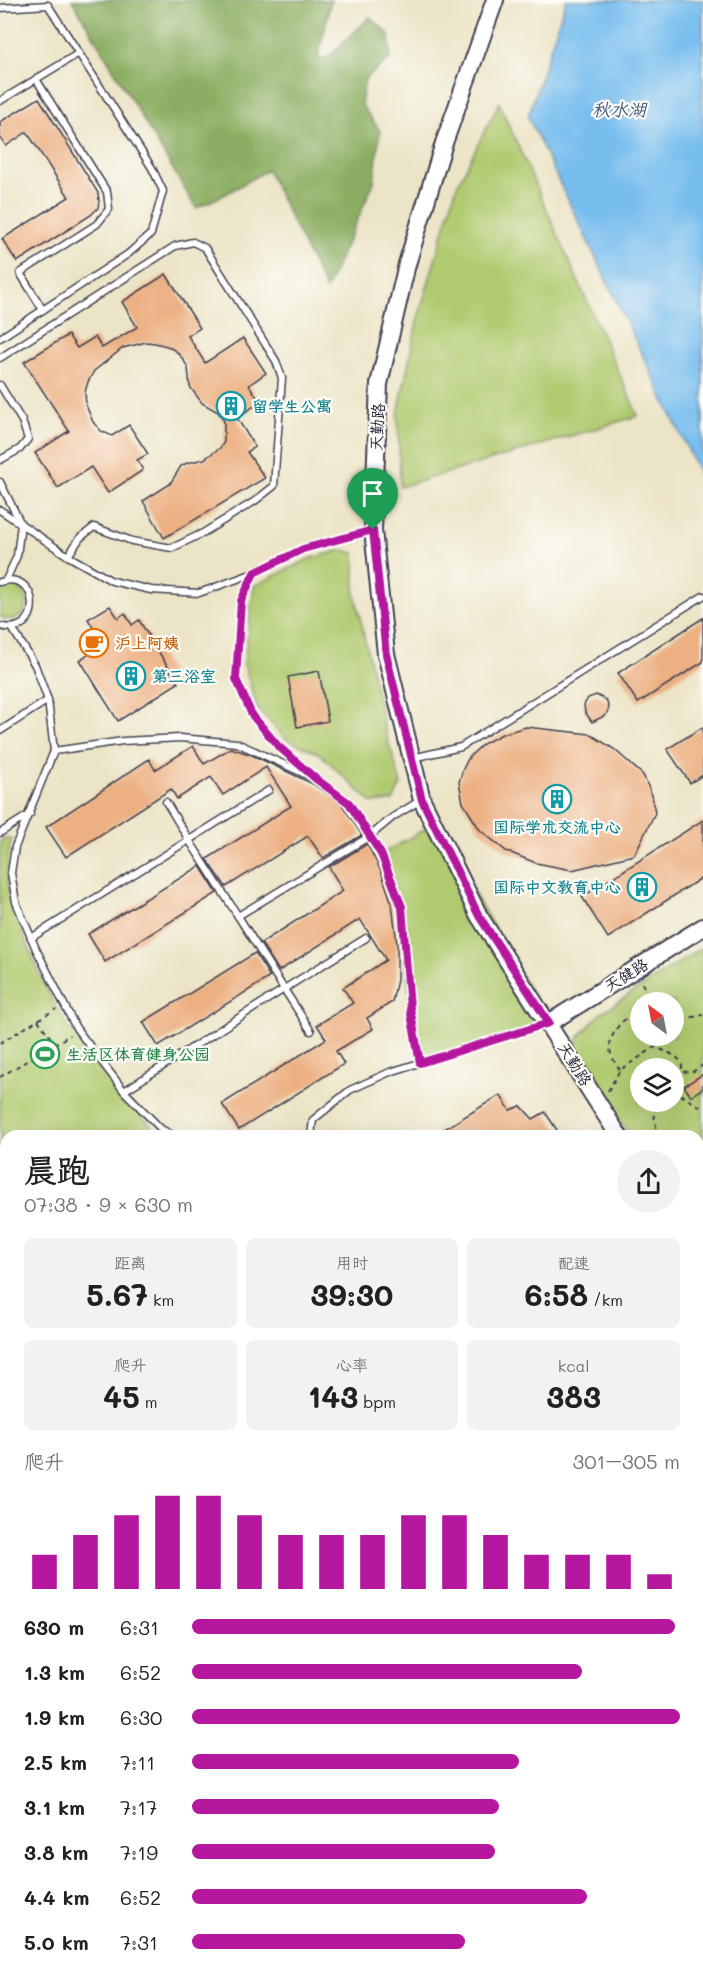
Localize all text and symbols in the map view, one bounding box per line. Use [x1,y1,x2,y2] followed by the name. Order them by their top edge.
[592,97,648,121] water label: 秋水湖
[215,390,247,422] building icon: 留学生公寓
[252,395,332,416] place label: 留学生公寓
[365,402,388,451] street label: 天勤路
[347,468,398,530] pin
[356,477,389,510] icon: arrive
[78,627,110,659] cafe icon: 沪上阿姨
[115,632,179,653] place label: 沪上阿姨
[115,660,147,692] building icon: 第三浴室
[152,665,216,686] place label: 第三浴室
[541,783,573,815] building icon: 国际学术交流中心
[493,816,621,837] place label: 国际学术交流中心
[626,871,658,903] building icon: 国际中文教育中心
[493,876,621,897] place label: 国际中文教育中心
[600,953,652,996] street label: 天健路
[630,992,684,1046] north arrow
[630,992,684,1112] map controls
[29,1038,61,1070] sports icon: 生活区体育健身公园
[554,1038,597,1090] street label: 天勤路
[66,1043,210,1064] place label: 生活区体育健身公园
[630,1058,684,1112] button: layers
[24,1147,90,1190] text: 晨跑
[617,1150,680,1213] button: share
[24,1191,193,1217] text: 07:38 · 9 × 630 m
[114,1252,146,1273] text: 距离
[336,1252,368,1273] text: 用时
[558,1252,590,1273] text: 配速
[86,1274,148,1314] text: 5.67
[311,1274,393,1314] text: 39:30
[524,1274,588,1314] text: 6:58
[148,1289,174,1310] text: km
[588,1289,623,1310] text: /km
[114,1354,146,1375] text: 爬升
[336,1354,368,1375] text: 心率
[558,1355,590,1376] text: kcal
[103,1376,140,1416] text: 45
[308,1376,358,1416] text: 143
[546,1376,601,1416] text: 383
[140,1391,158,1412] text: m
[358,1391,396,1412] text: bpm
[24,1448,64,1474] text: 爬升
[573,1448,680,1474] text: 301–305 m
[24,1614,84,1640] text: 630 m
[120,1614,159,1640] text: 6:31
[24,1659,85,1685] text: 1.3 km
[120,1659,161,1685] text: 6:52
[24,1704,85,1730] text: 1.9 km
[120,1704,162,1730] text: 6:30
[24,1749,87,1775] text: 2.5 km
[120,1749,155,1775] text: 7:11
[24,1794,85,1820] text: 3.1 km
[120,1794,157,1820] text: 7:17
[24,1839,88,1865] text: 3.8 km
[120,1839,158,1865] text: 7:19
[24,1884,89,1910] text: 4.4 km
[120,1884,161,1910] text: 6:52
[24,1929,89,1955] text: 5.0 km
[120,1929,158,1955] text: 7:31

